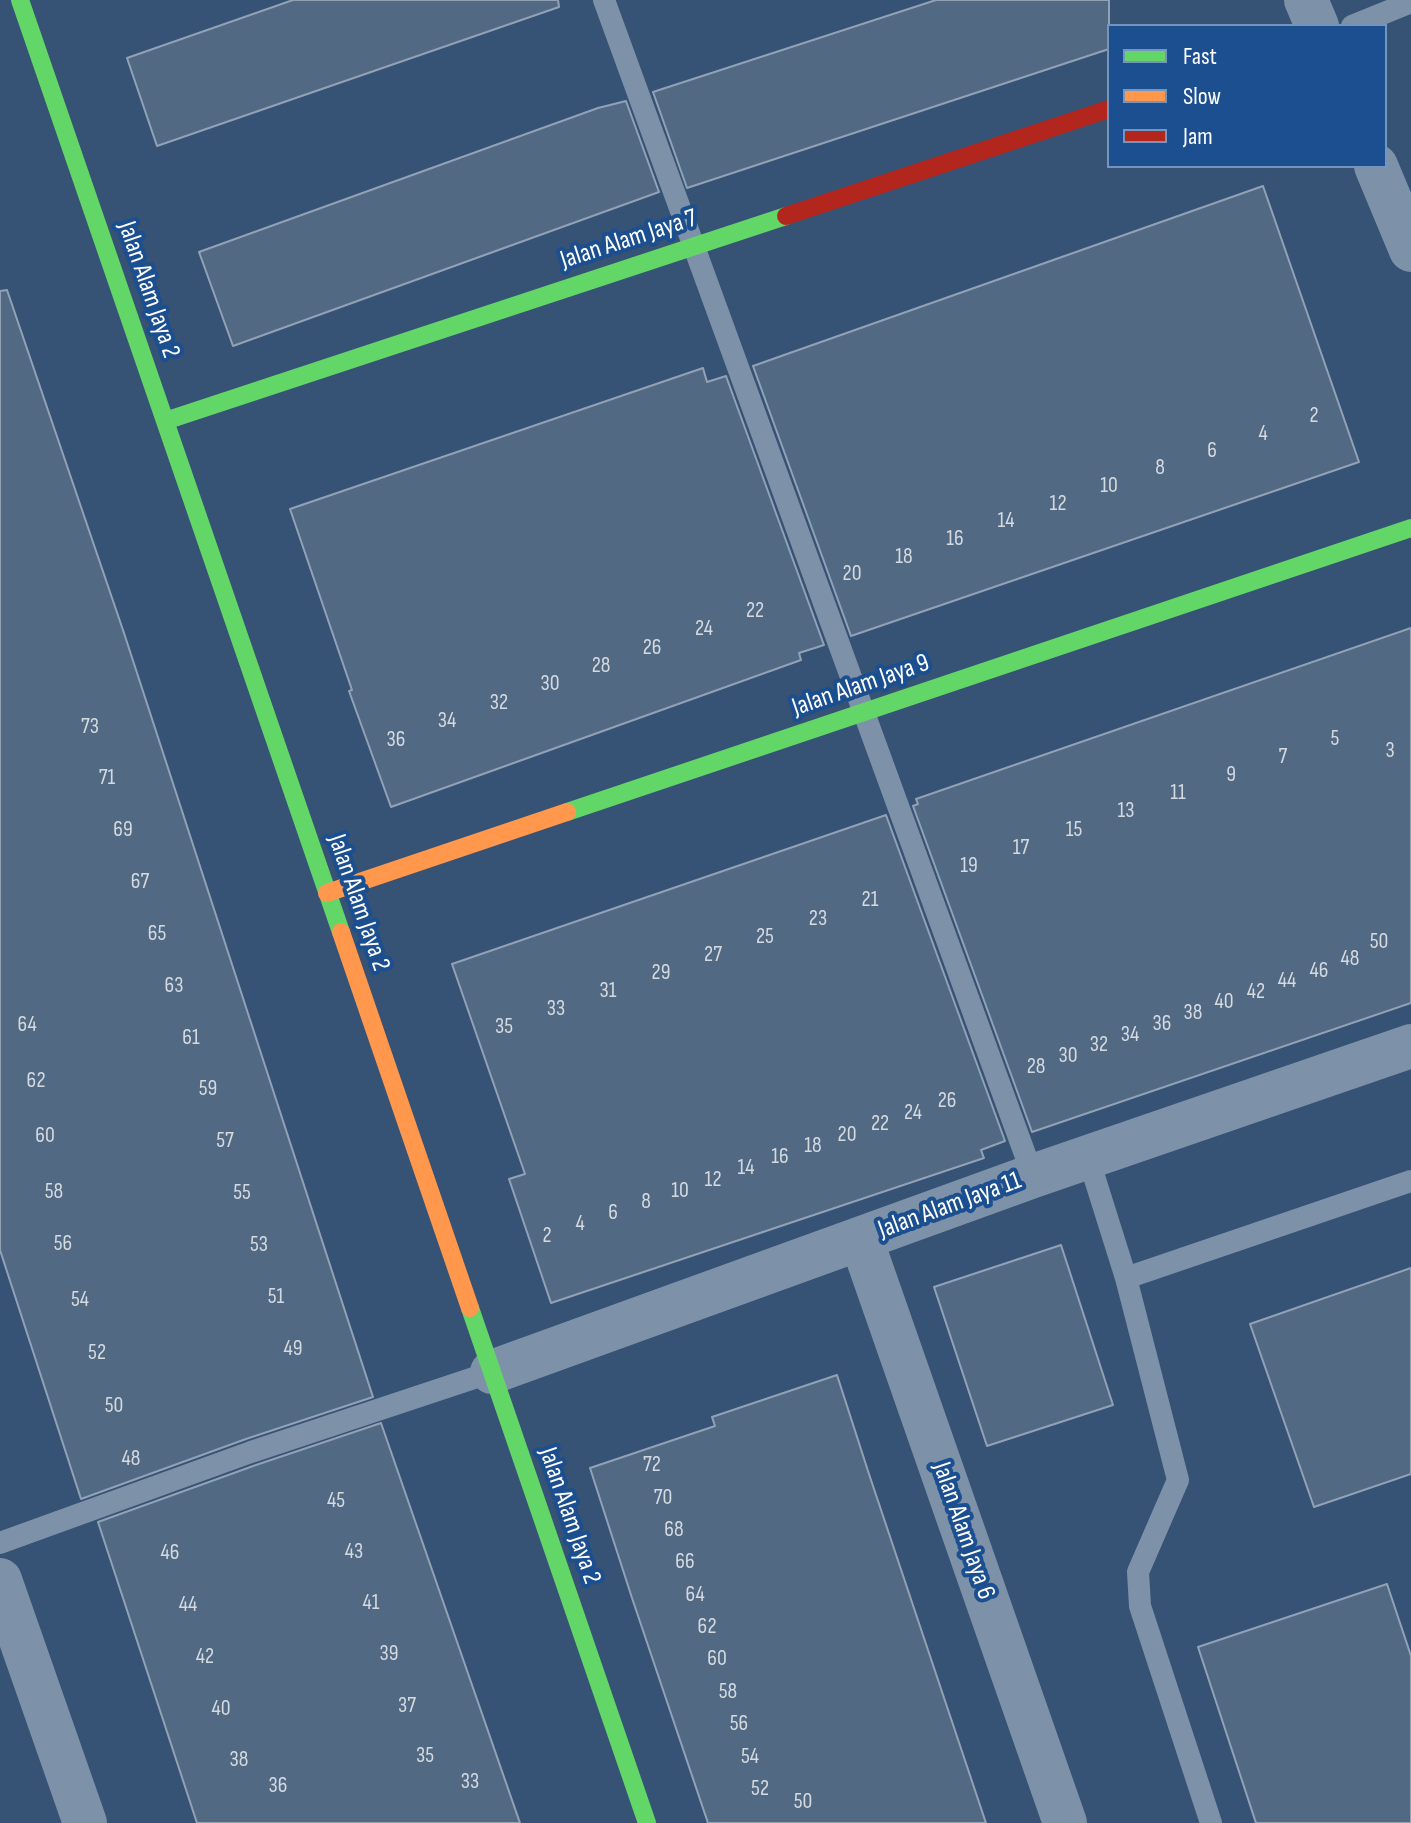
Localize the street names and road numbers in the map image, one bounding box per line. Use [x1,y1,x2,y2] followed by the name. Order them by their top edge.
[557,203,701,277] street label: Jalan Alam Jaya 7
[110,218,186,362] street label: Jalan Alam Jaya 2
[788,648,934,724] street label: Jalan Alam Jaya 9
[320,831,396,975] street label: Jalan Alam Jaya 2
[874,1166,1026,1246] street label: Jalan Alam Jaya 11
[531,1444,607,1588] street label: Jalan Alam Jaya 2
[925,1458,1001,1604] street label: Jalan Alam Jaya 6

